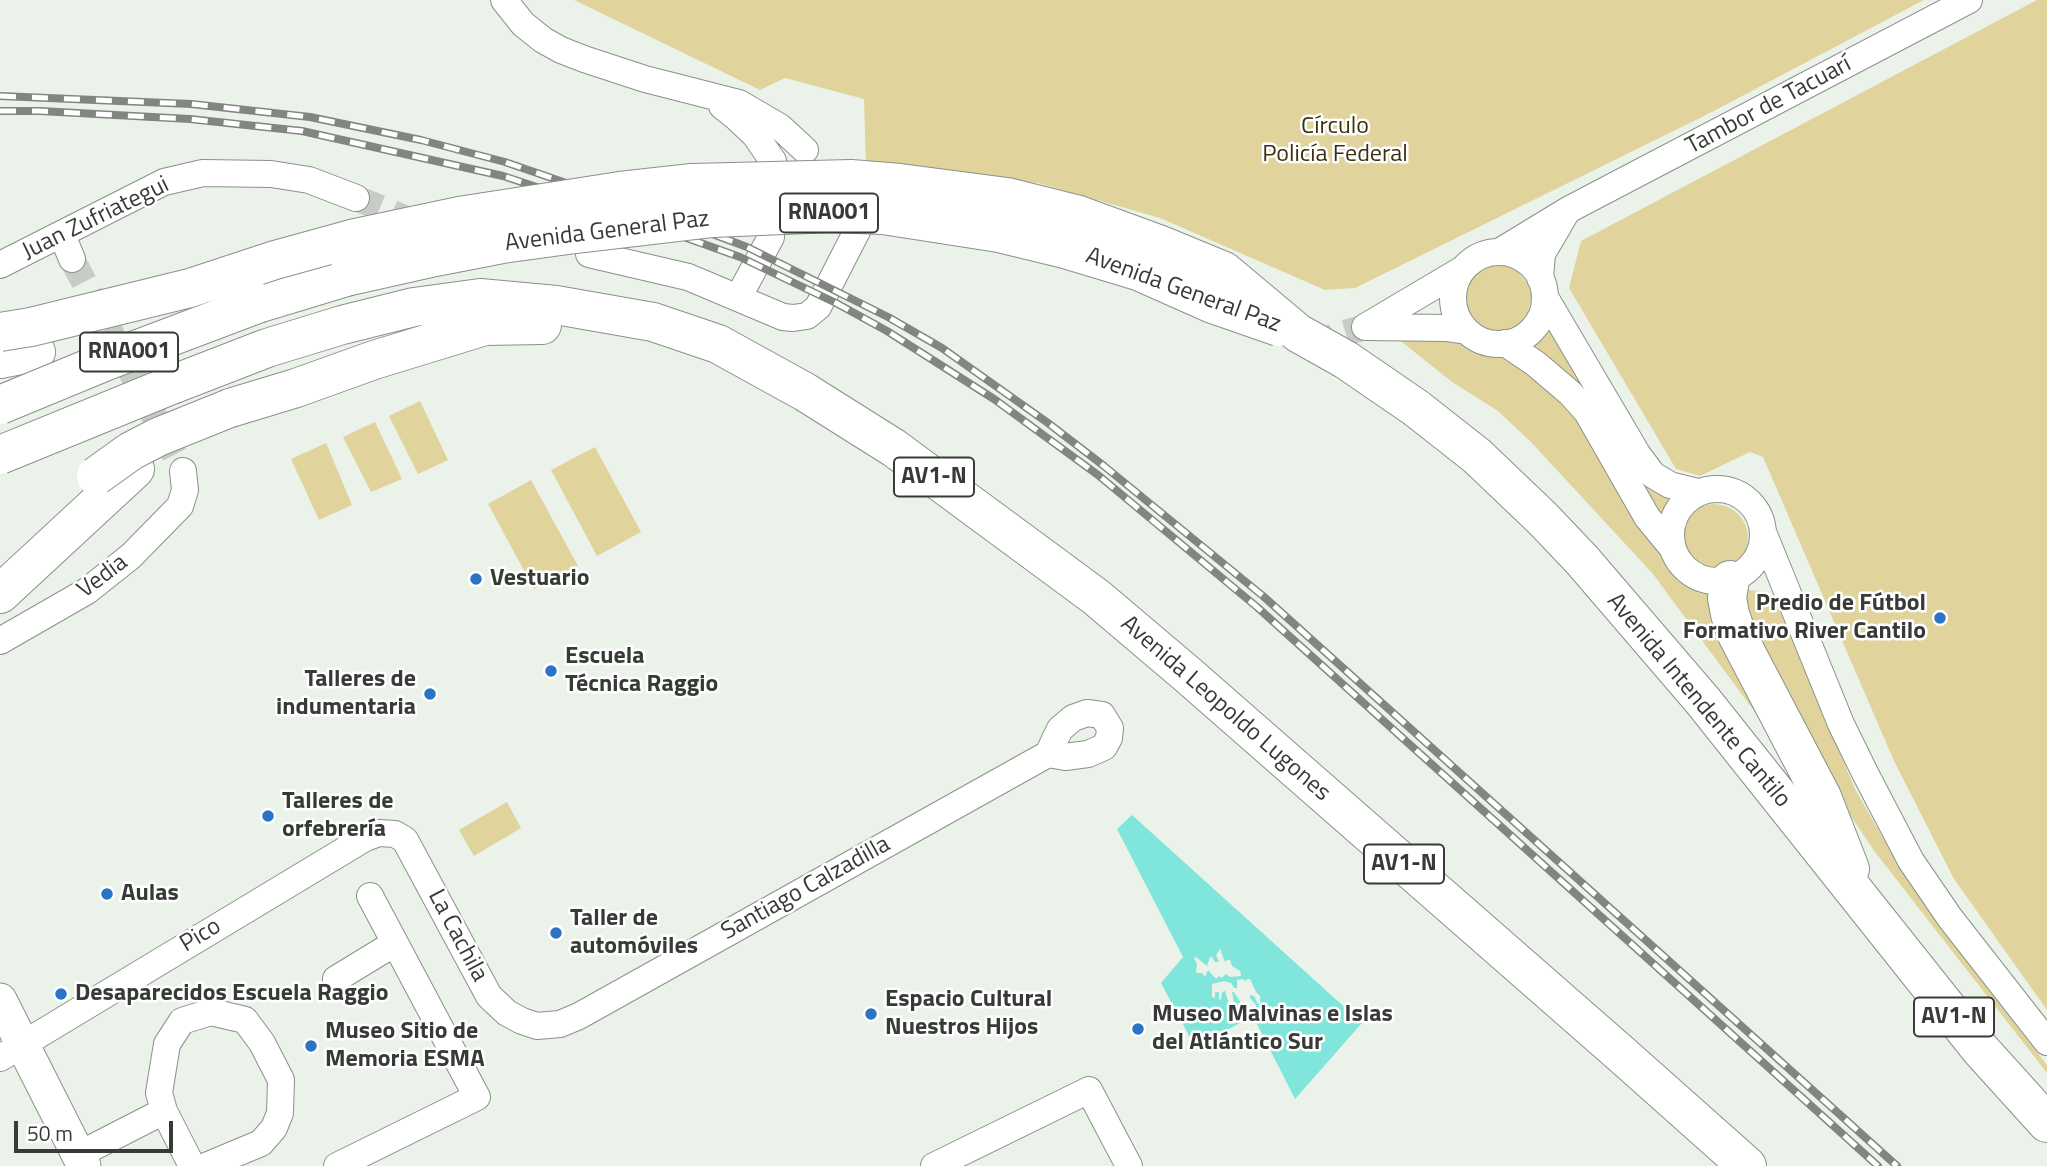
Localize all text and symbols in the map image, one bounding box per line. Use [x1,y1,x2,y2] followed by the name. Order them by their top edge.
[1682,50,1856,162] street label: Tambor de Tacuarí
[1262,113,1408,169] park label: Círculo Policía Federal
[18,171,174,267] street label: Juan Zufriategui
[780,194,878,232] road number: RNA001
[503,205,711,259] street label: Avenida General Paz
[1081,242,1285,340] street label: Avenida General Paz
[80,332,178,372] road number: RNA001
[894,457,974,496] road number: AV1-N
[72,549,134,605] street label: Vedia
[490,565,590,593] place label: Vestuario
[468,571,484,587] marker: Vestuario
[1600,588,1796,814] street label: Avenida Intendente Cantilo
[1683,590,1926,646] place label: Predio de Fútbol Formativo River Cantilo
[1114,610,1336,808] street label: Avenida Leopoldo Lugones
[1932,610,1948,626] marker: Predio de Fútbol Formativo River Cantilo
[565,643,718,699] place label: Escuela Técnica Raggio
[543,663,559,679] marker: Escuela Técnica Raggio
[276,666,416,722] place label: Talleres de indumentaria
[422,686,438,702] marker: Talleres de indumentaria
[282,788,394,844] place label: Talleres de orfebrería
[260,808,276,824] marker: Talleres de orfebrería
[717,831,895,947] street label: Santiago Calzadilla
[1364,844,1444,884] road number: AV1-N
[121,880,179,908] place label: Aulas
[421,885,493,987] street label: La Cachila
[99,886,115,902] marker: Aulas
[570,905,698,961] place label: Taller de automóviles
[175,913,227,959] street label: Pico
[548,925,564,941] marker: Taller de automóviles
[75,980,389,1008] place label: Desaparecidos Escuela Raggio
[53,986,69,1002] marker: Desaparecidos Escuela Raggio
[885,986,1052,1042] place label: Espacio Cultural Nuestros Hijos
[1914,998,1994,1036] road number: AV1-N
[1152,1001,1393,1057] place label: Museo Malvinas e Islas del Atlántico Sur
[863,1006,879,1022] marker: Espacio Cultural Nuestros Hijos
[325,1018,485,1074] place label: Museo Sitio de Memoria ESMA
[1130,1021,1146,1037] marker: Museo Malvinas e Islas del Atlántico Sur
[303,1038,319,1054] marker: Museo Sitio de Memoria ESMA
[18,1106,177,1150] scale bar
[27,1117,73,1149] text: 50 m

